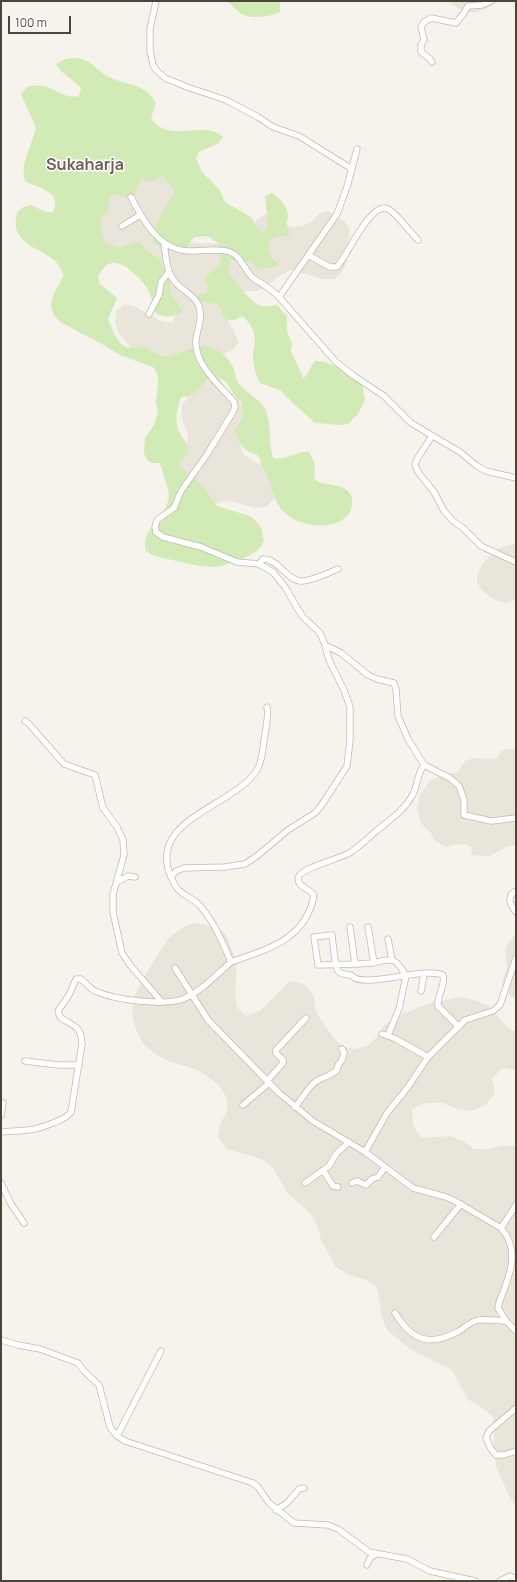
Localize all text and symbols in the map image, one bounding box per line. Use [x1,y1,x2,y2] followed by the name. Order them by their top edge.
[10,8,73,34] scale bar
[15,14,47,31] text: 100 m
[46,156,124,176] district label: Sukaharja

